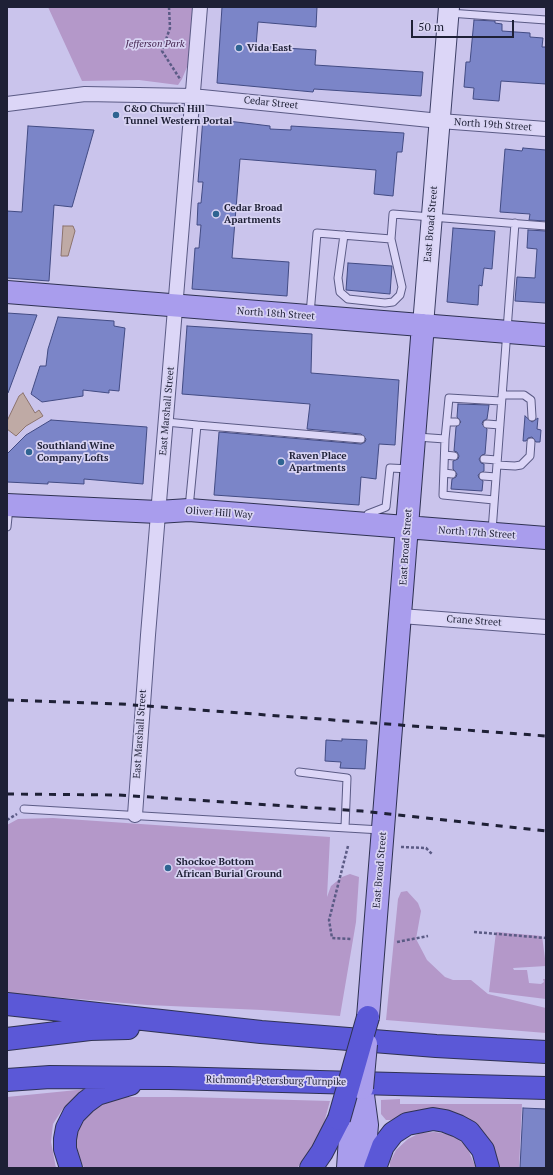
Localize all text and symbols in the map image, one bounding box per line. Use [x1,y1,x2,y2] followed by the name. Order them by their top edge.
[413,12,516,38] scale bar
[418,19,444,34] text: 50 m
[125,38,185,50] park label: Jefferson Park
[247,42,292,54] place label: Vida East
[234,43,244,53] marker: Vida East
[243,94,299,112] street label: Cedar Street
[124,103,232,126] place label: C&O Church Hill Tunnel Western Portal
[111,110,121,120] marker: C&O Church Hill Tunnel Western Portal
[454,116,532,134] street label: North 19th Street
[422,185,440,263] street label: East Broad Street
[224,202,283,226] place label: Cedar Broad Apartments
[211,209,221,219] marker: Cedar Broad Apartments
[237,305,315,323] street label: North 18th Street
[157,366,177,456] street label: East Marshall Street
[37,440,115,464] place label: Southland Wine Company Lofts
[24,447,34,457] marker: Southland Wine Company Lofts
[289,450,347,474] place label: Raven Place Apartments
[276,457,286,467] marker: Raven Place Apartments
[185,505,253,521] street label: Oliver Hill Way
[397,508,415,586] street label: East Broad Street
[438,524,516,542] street label: North 17th Street
[446,613,502,629] street label: Crane Street
[131,689,149,779] street label: East Marshall Street
[371,831,389,909] street label: East Broad Street
[176,856,282,880] place label: Shockoe Bottom African Burial Ground
[163,863,173,873] marker: Shockoe Bottom African Burial Ground
[206,1074,346,1088] street label: Richmond-Petersburg Turnpike

